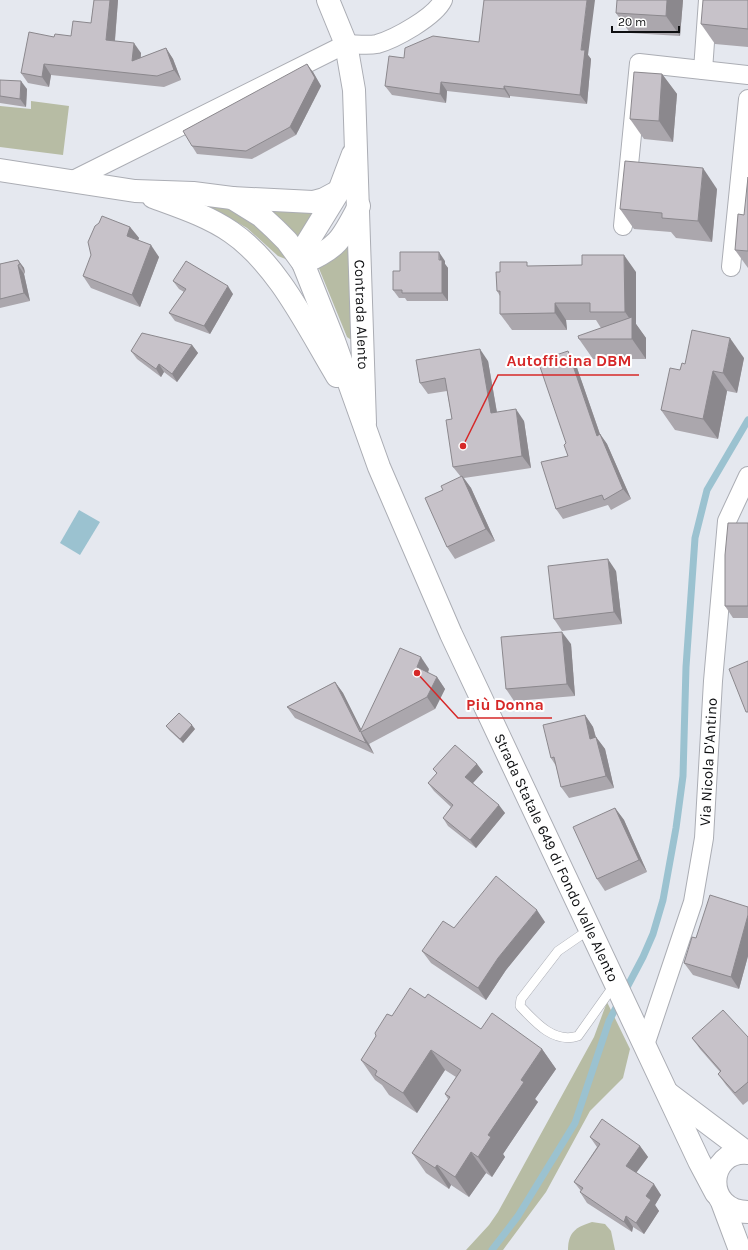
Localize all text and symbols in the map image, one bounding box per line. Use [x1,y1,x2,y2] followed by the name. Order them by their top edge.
[612,8,679,34] scale bar
[618,15,646,29] text: 20 m
[351,259,372,370] street label: Contrada Alento
[498,347,639,375] callout: Autofficina DBM
[507,351,631,370] text: Autofficina DBM
[458,690,552,718] callout: Più Donna
[466,695,544,714] text: Più Donna
[696,697,721,827] street label: Via Nicola D'Antino
[490,730,622,985] street label: Strada Statale 649 di Fondo Valle Alento

